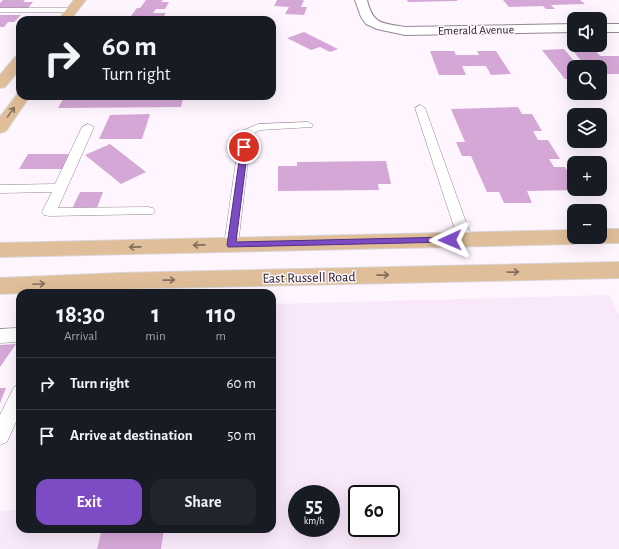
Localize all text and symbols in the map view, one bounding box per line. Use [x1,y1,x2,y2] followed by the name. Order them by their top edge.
[567,12,607,244] map controls
[567,12,607,52] button: sound
[438,23,514,37] street label: Emerald Avenue
[36,32,88,84] icon: right
[102,33,157,61] text: 60 m
[567,60,607,100] button: search
[102,66,171,84] text: Turn right
[7,107,16,118] one-way arrow
[567,108,607,148] button: layers
[227,130,261,164] pin
[233,136,255,158] icon: arrive
[567,156,607,196] button: +
[567,204,607,244] button: −
[429,219,471,261] position arrow
[193,241,206,249] one-way arrow
[129,243,142,250] one-way arrow
[506,268,519,276] one-way arrow
[262,270,356,286] street label: East Russell Road
[376,271,389,279] one-way arrow
[162,276,175,284] one-way arrow
[32,280,45,288] one-way arrow
[56,303,105,327] text: 18:30
[151,303,160,327] text: 1
[206,303,236,327] text: 110
[64,330,97,343] text: Arrival
[145,330,166,343] text: min
[216,330,226,343] text: m
[36,373,58,395] icon: right
[70,376,129,391] text: Turn right
[227,376,256,391] text: 60 m
[36,425,58,447] icon: arrive
[70,428,193,443] text: Arrive at destination
[227,428,256,443] text: 50 m
[36,479,142,525] button: Exit
[150,479,256,525] button: Share
[348,485,400,537] speed limit sign: 60
[305,496,323,516] text: 55
[304,516,324,526] text: km/h

